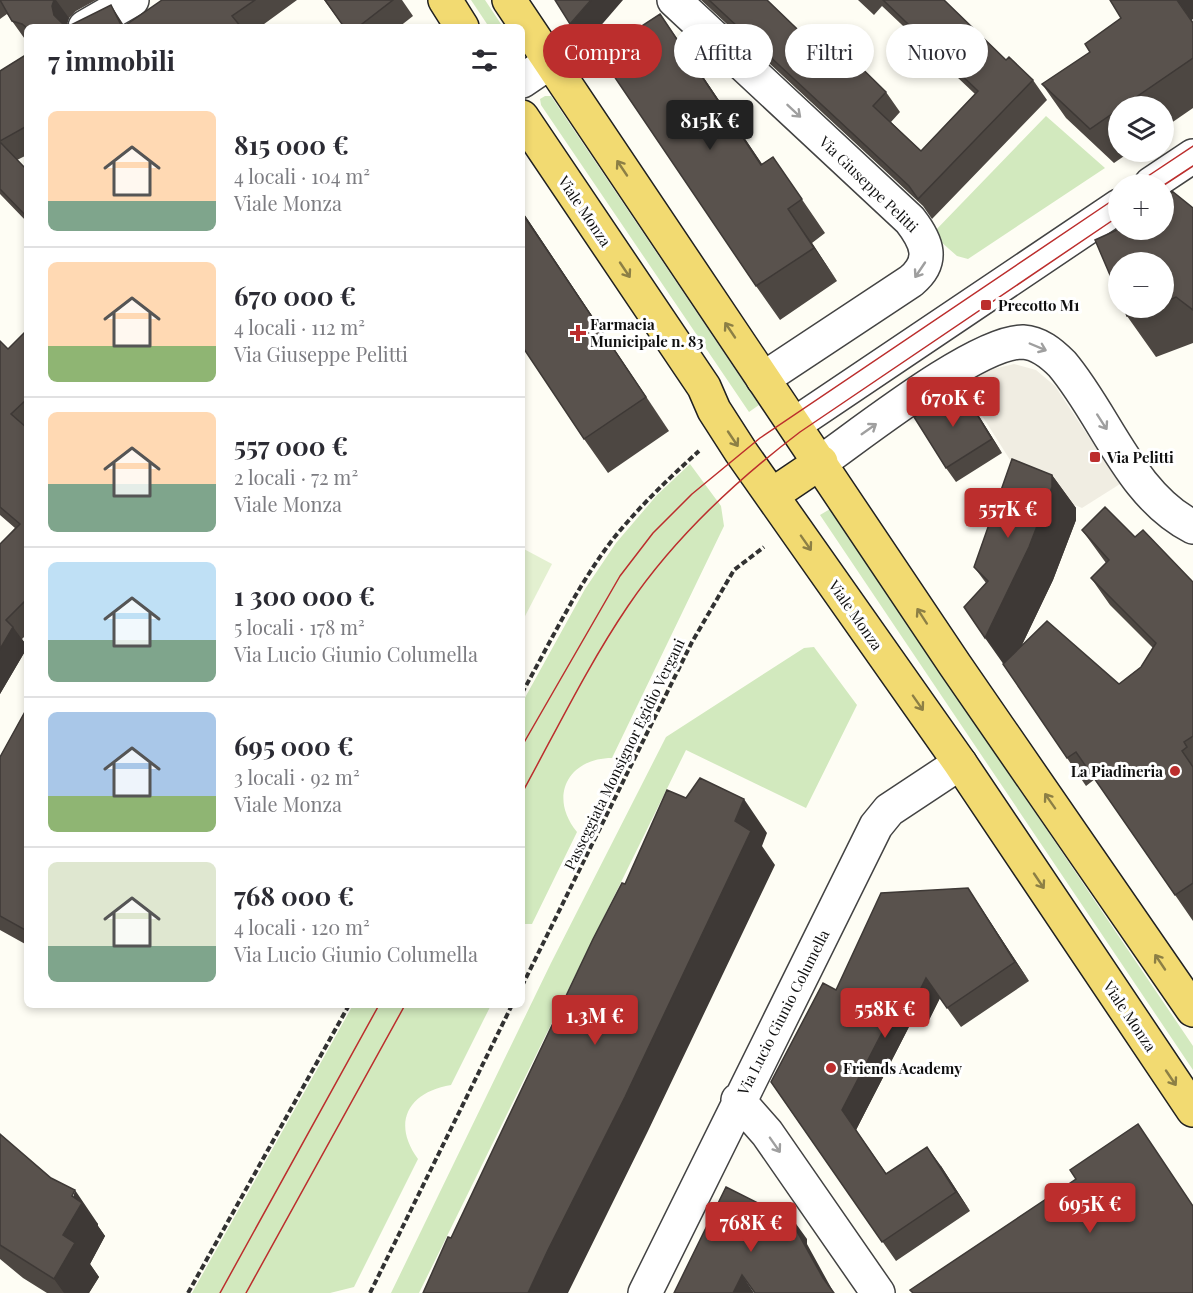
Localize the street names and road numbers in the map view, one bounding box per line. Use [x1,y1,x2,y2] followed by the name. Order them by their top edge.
[814,131,923,237] street label: Via Giuseppe Pelitti
[554,171,616,251] street label: Viale Monza
[824,575,888,654] street label: Viale Monza
[559,635,689,873] street label: Passeggiata Monsignor Egidio Vergani
[732,925,834,1099] street label: Via Lucio Giunio Columella
[1099,976,1161,1056] street label: Viale Monza

